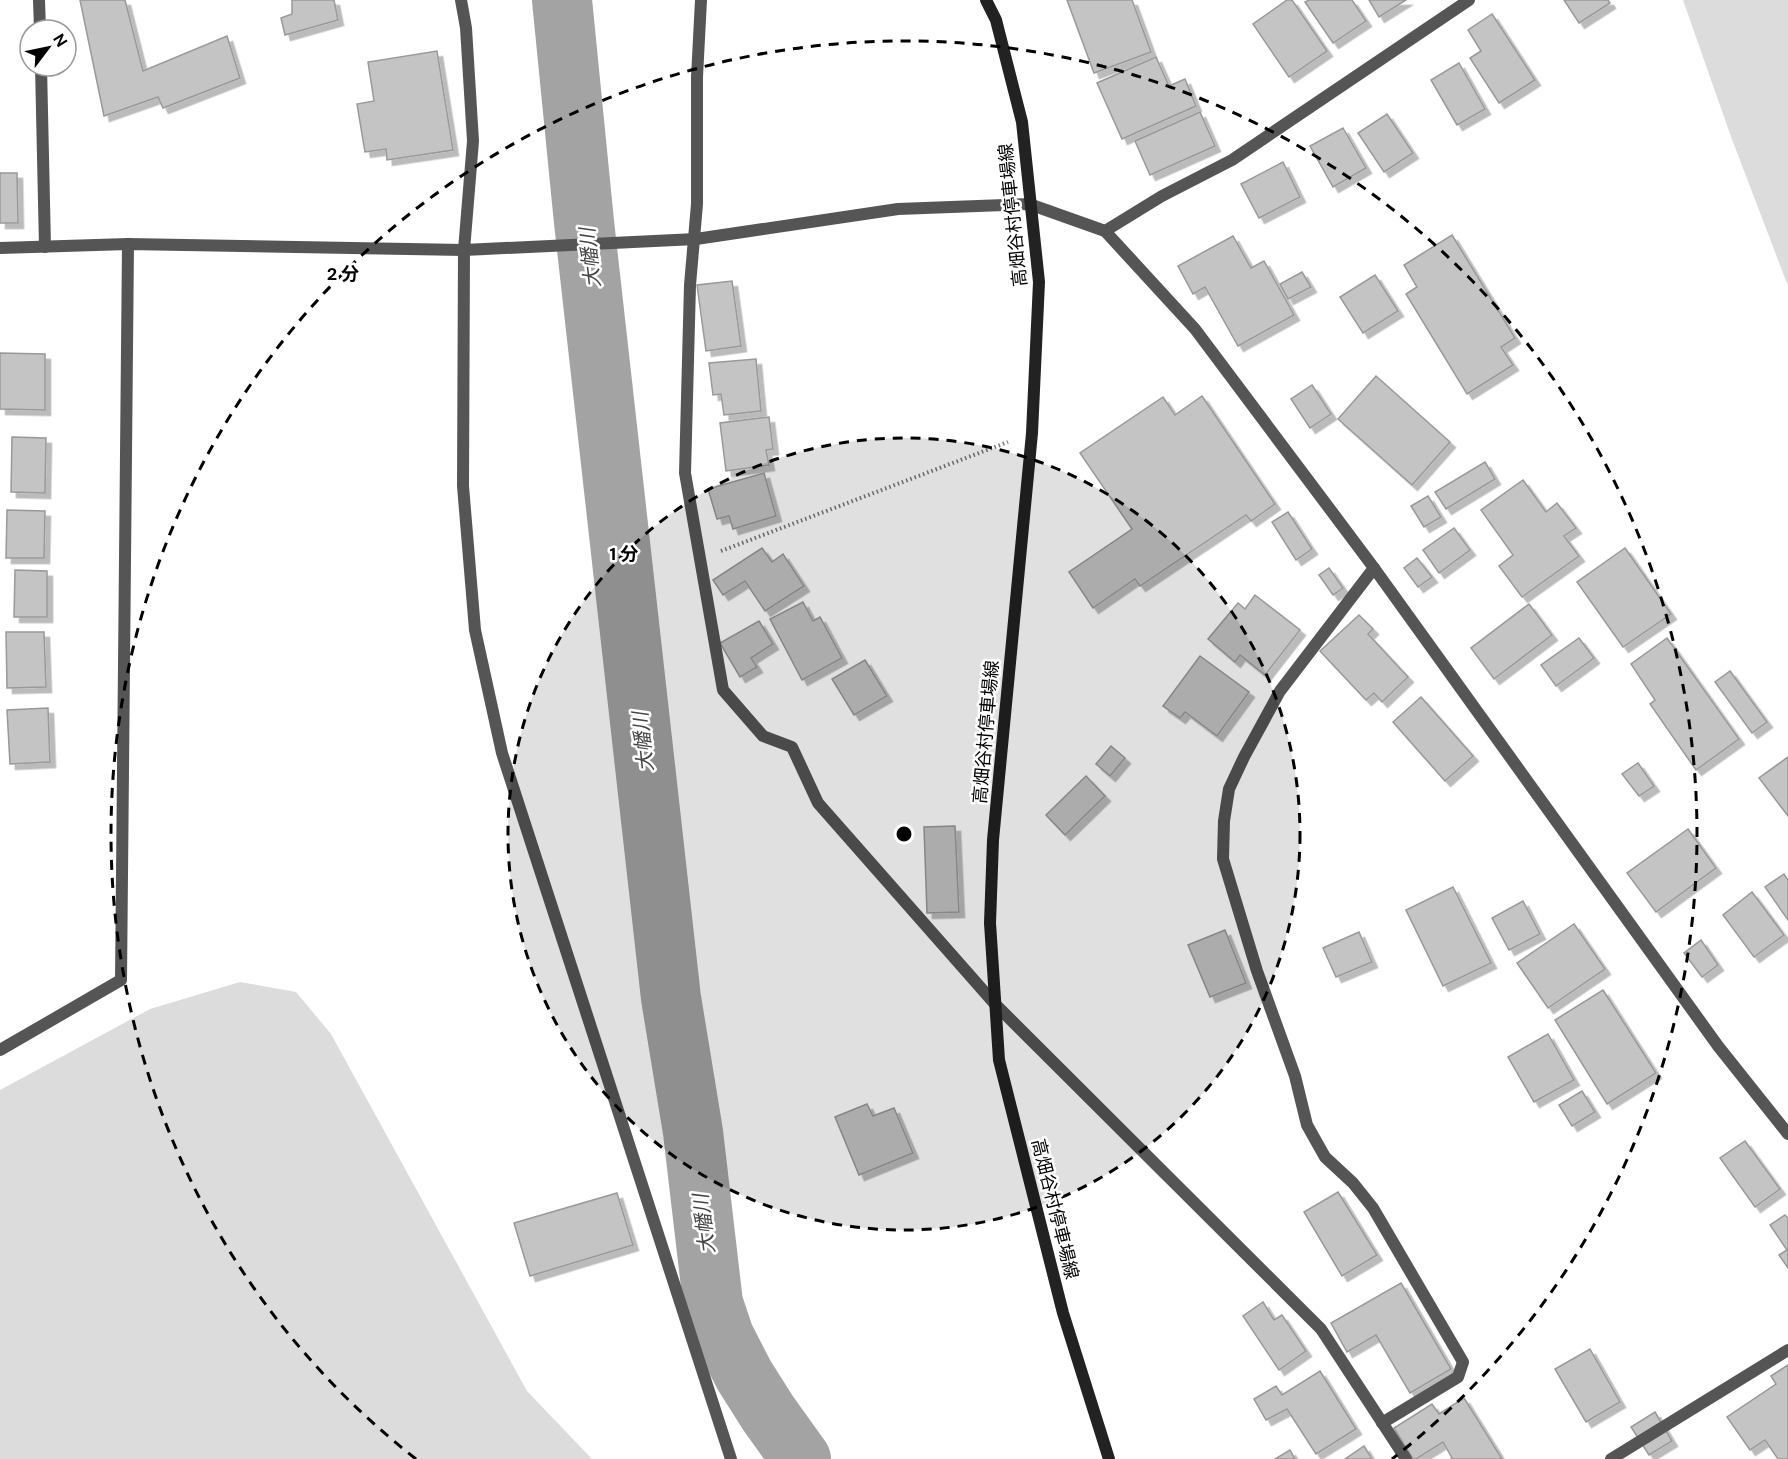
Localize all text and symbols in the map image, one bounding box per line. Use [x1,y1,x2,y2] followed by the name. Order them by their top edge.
[18,18,78,78] north arrow
[48,30,72,51] text: N
[994,142,1032,288] street label: 高畑谷村停車場線
[574,225,606,289] water label: 大幡川
[327,262,359,286] text: 2 分
[610,542,638,566] text: 1 分
[968,659,1004,805] street label: 高畑谷村停車場線
[627,709,659,773] water label: 大幡川
[894,824,914,844] centre of rings
[1026,1136,1084,1282] street label: 高畑谷村停車場線
[687,1191,721,1255] water label: 大幡川

